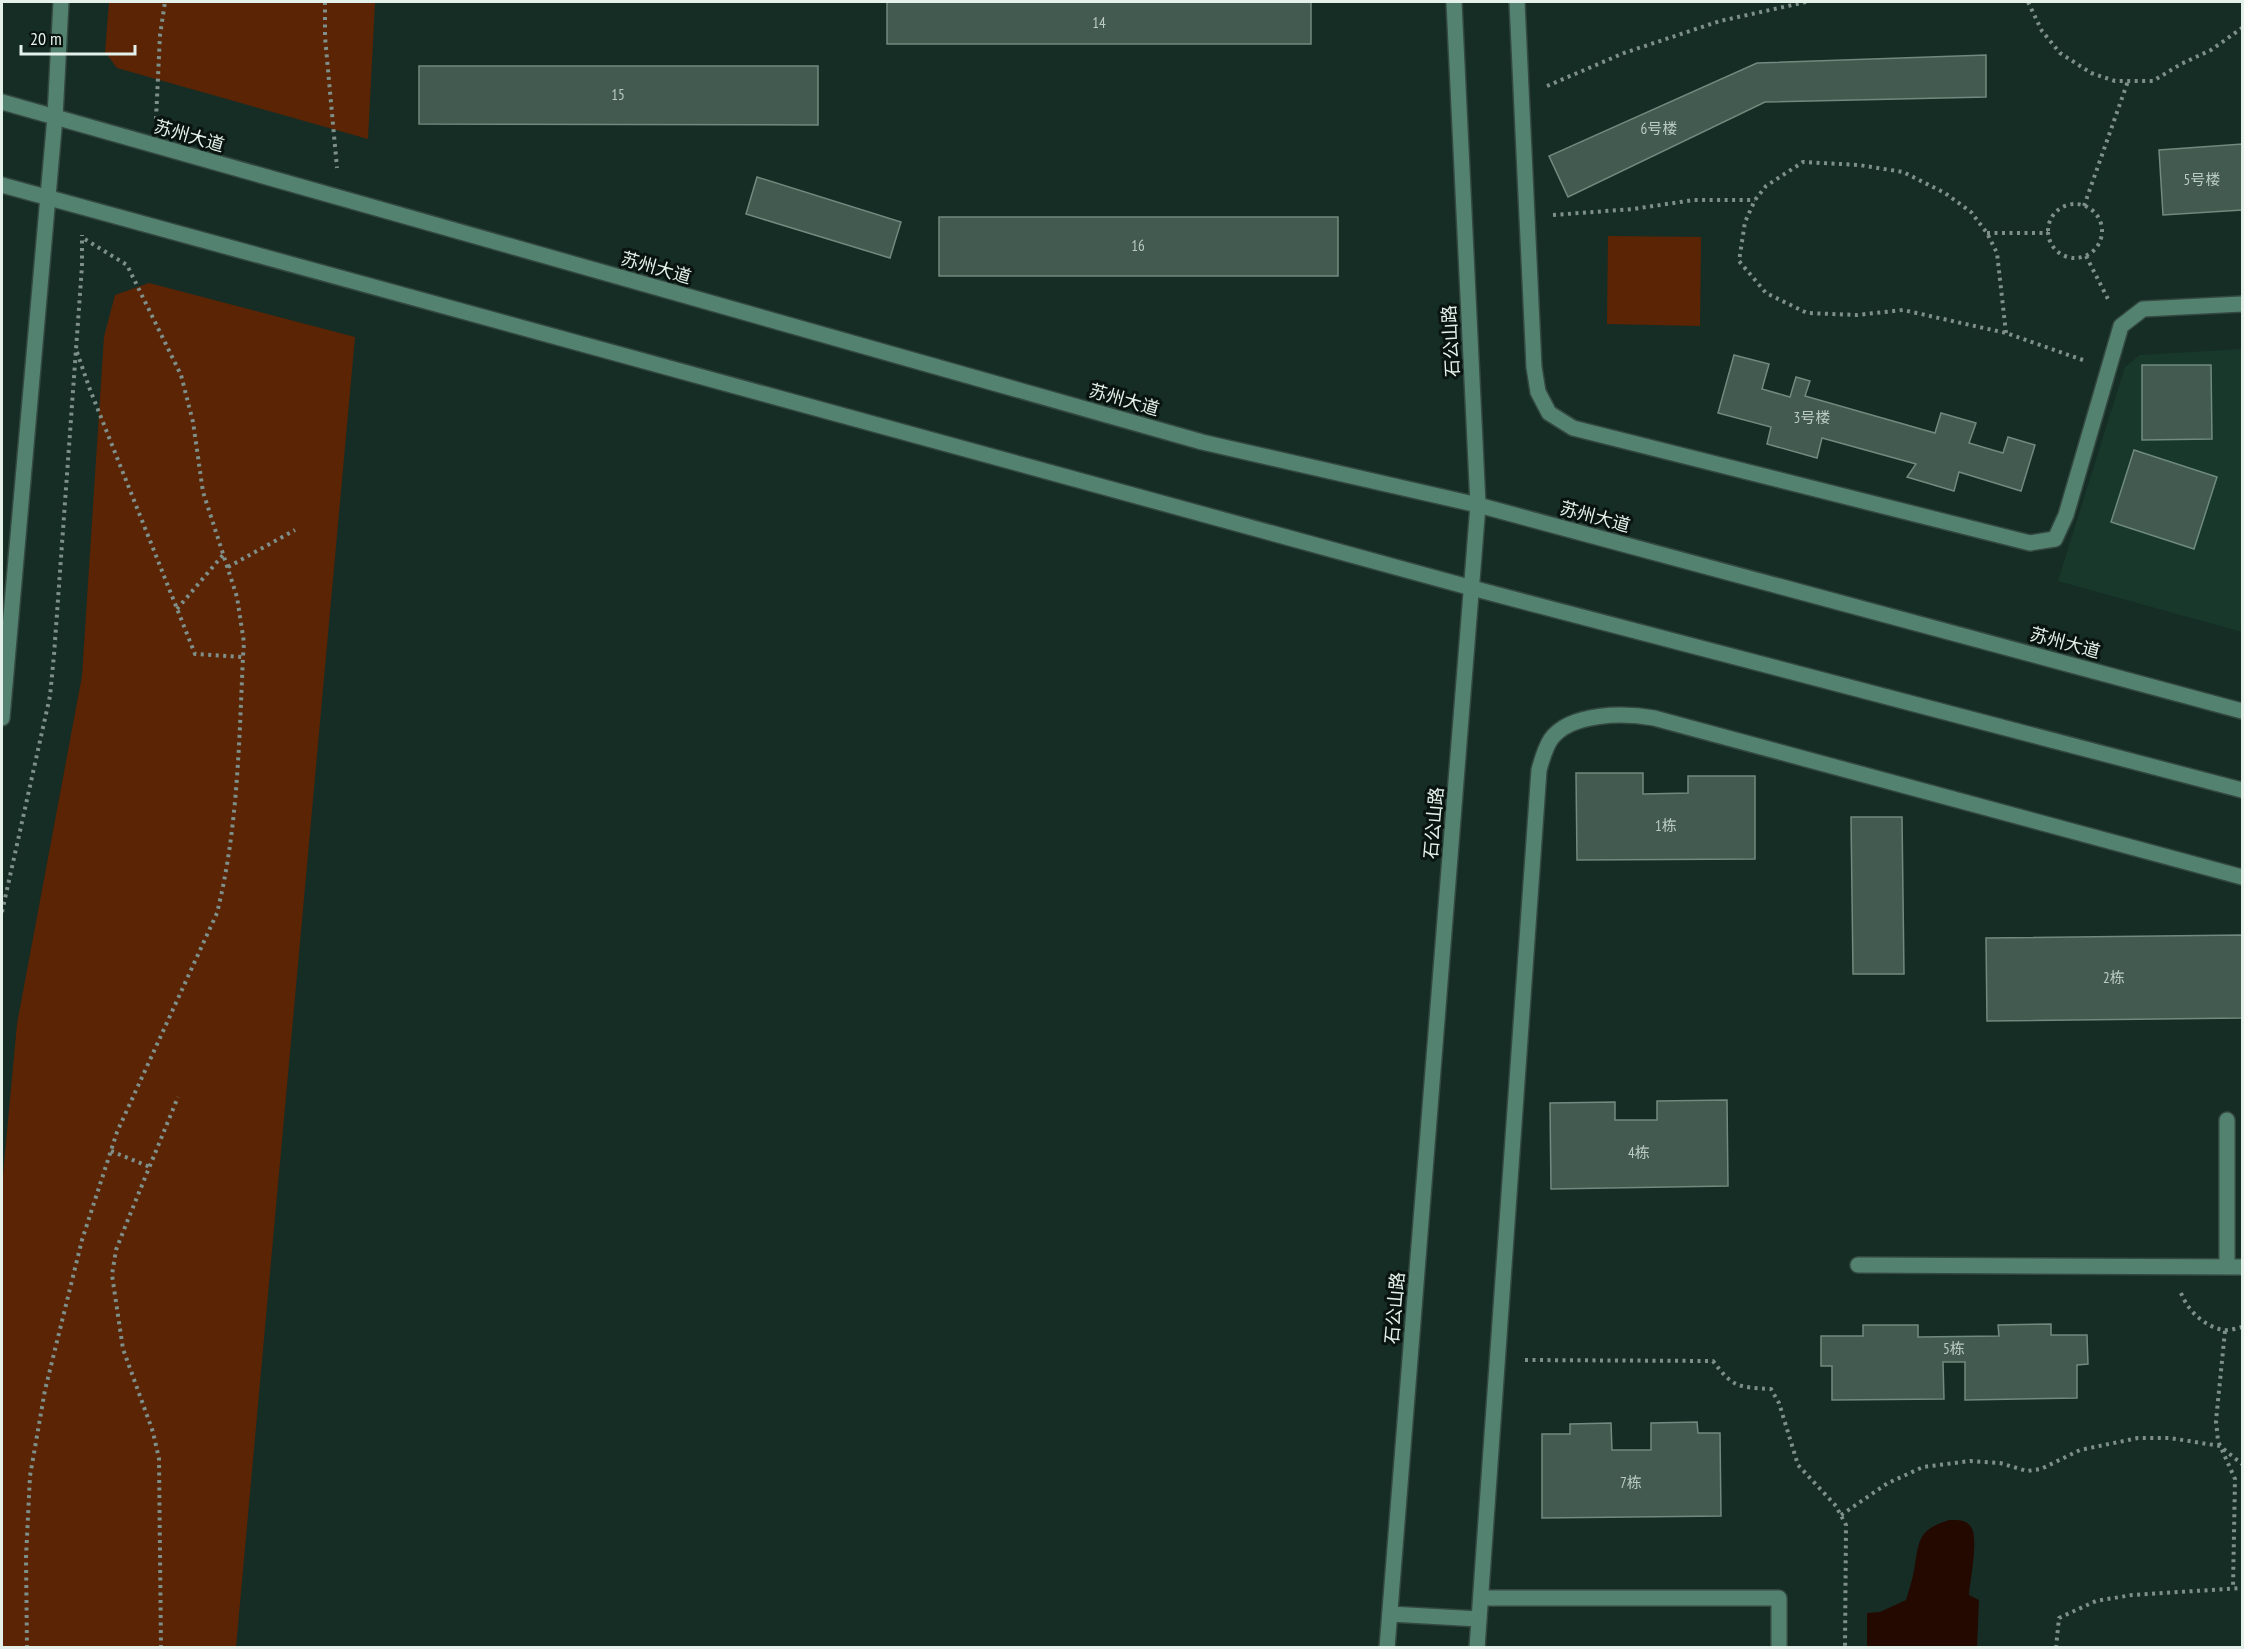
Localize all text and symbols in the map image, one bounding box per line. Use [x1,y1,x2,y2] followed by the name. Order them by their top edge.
[1092,13,1106,32] house number: 14
[21,18,135,56] scale bar
[30,27,62,50] text: 20 m
[611,85,625,104] house number: 15
[151,115,227,156] street label: 苏州大道
[1641,119,1677,138] house number: 6号楼
[2184,170,2220,189] house number: 5号楼
[1131,236,1145,255] house number: 16
[618,247,694,288] street label: 苏州大道
[1437,304,1464,378] street label: 石公山路
[1086,379,1162,420] street label: 苏州大道
[1794,408,1830,427] house number: 3号楼
[1557,496,1633,537] street label: 苏州大道
[2027,622,2103,663] street label: 苏州大道
[1419,786,1448,860] street label: 石公山路
[1655,816,1677,835] house number: 1栋
[2103,968,2125,987] house number: 2栋
[1628,1143,1650,1162] house number: 4栋
[1380,1271,1409,1345] street label: 石公山路
[1943,1339,1965,1358] house number: 5栋
[1620,1473,1642,1492] house number: 7栋

